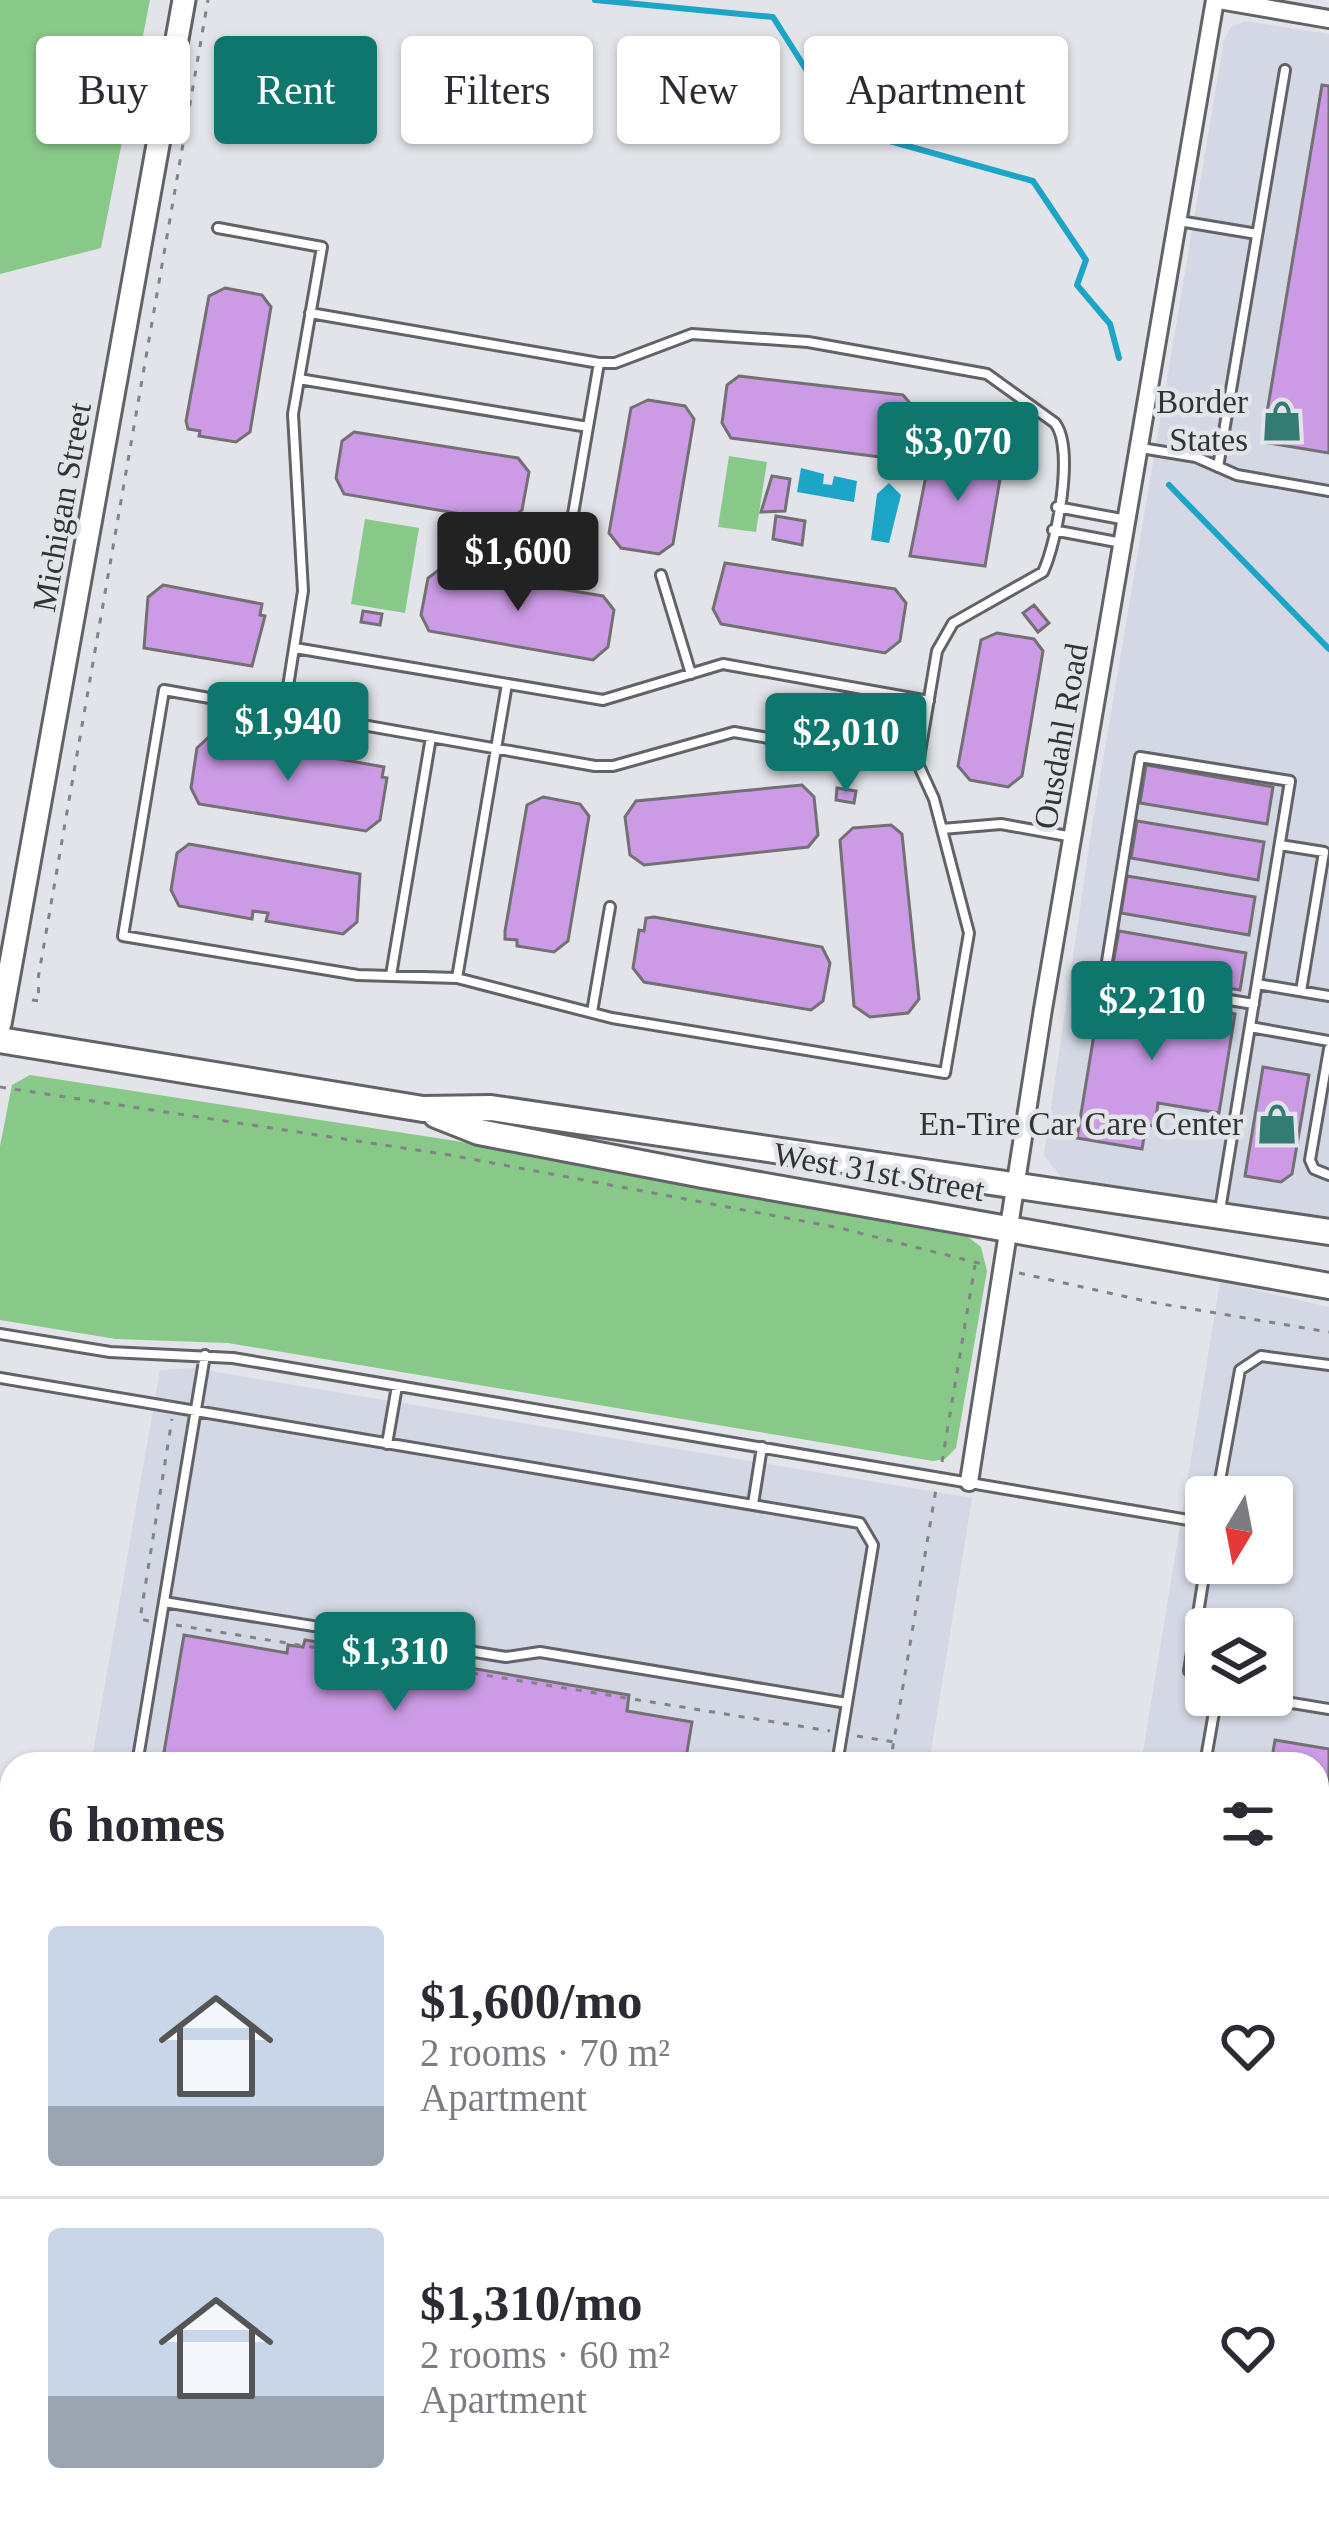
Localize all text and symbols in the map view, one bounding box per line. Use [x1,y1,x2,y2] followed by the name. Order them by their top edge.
[36,36,190,144] chip: Buy
[214,36,377,144] chip: Rent
[401,36,593,144] chip: Filters
[617,36,780,144] chip: New
[804,36,1068,144] chip: Apartment
[1156,384,1248,458] place label: Border States
[1259,398,1305,444] shop icon: Border States
[26,400,98,614] street label: Michigan Street
[860,402,1056,504] pin: $3,070
[904,419,1012,462] text: $3,070
[420,512,616,614] pin: $1,600
[464,529,572,572] text: $1,600
[1027,640,1095,832] street label: Ousdahl Road
[190,682,386,784] pin: $1,940
[748,693,944,795] pin: $2,010
[234,699,342,742] text: $1,940
[792,710,900,753] text: $2,010
[1054,961,1250,1063] pin: $2,210
[1098,978,1206,1021] text: $2,210
[1254,1101,1300,1147] shop icon: En-Tire Car Care Center
[919,1106,1243,1142] place label: En-Tire Car Care Center
[771,1136,987,1208] street label: West 31st Street
[1185,1476,1293,1584] north arrow
[1185,1476,1293,1716] map controls
[1185,1608,1293,1716] button: layers
[297,1612,493,1714] pin: $1,310
[341,1629,449,1672] text: $1,310
[1215,1791,1281,1857] icon: filters
[48,1796,225,1852] text: 6 homes
[420,1973,642,2029] text: $1,600/mo
[144,1974,288,2118] icon: home
[1215,2013,1281,2079] icon: heart
[420,2031,670,2074] text: 2 rooms · 70 m²
[420,2076,587,2119] text: Apartment
[420,2275,642,2331] text: $1,310/mo
[144,2276,288,2420] icon: home
[1215,2315,1281,2381] icon: heart
[420,2333,670,2376] text: 2 rooms · 60 m²
[420,2378,587,2421] text: Apartment

